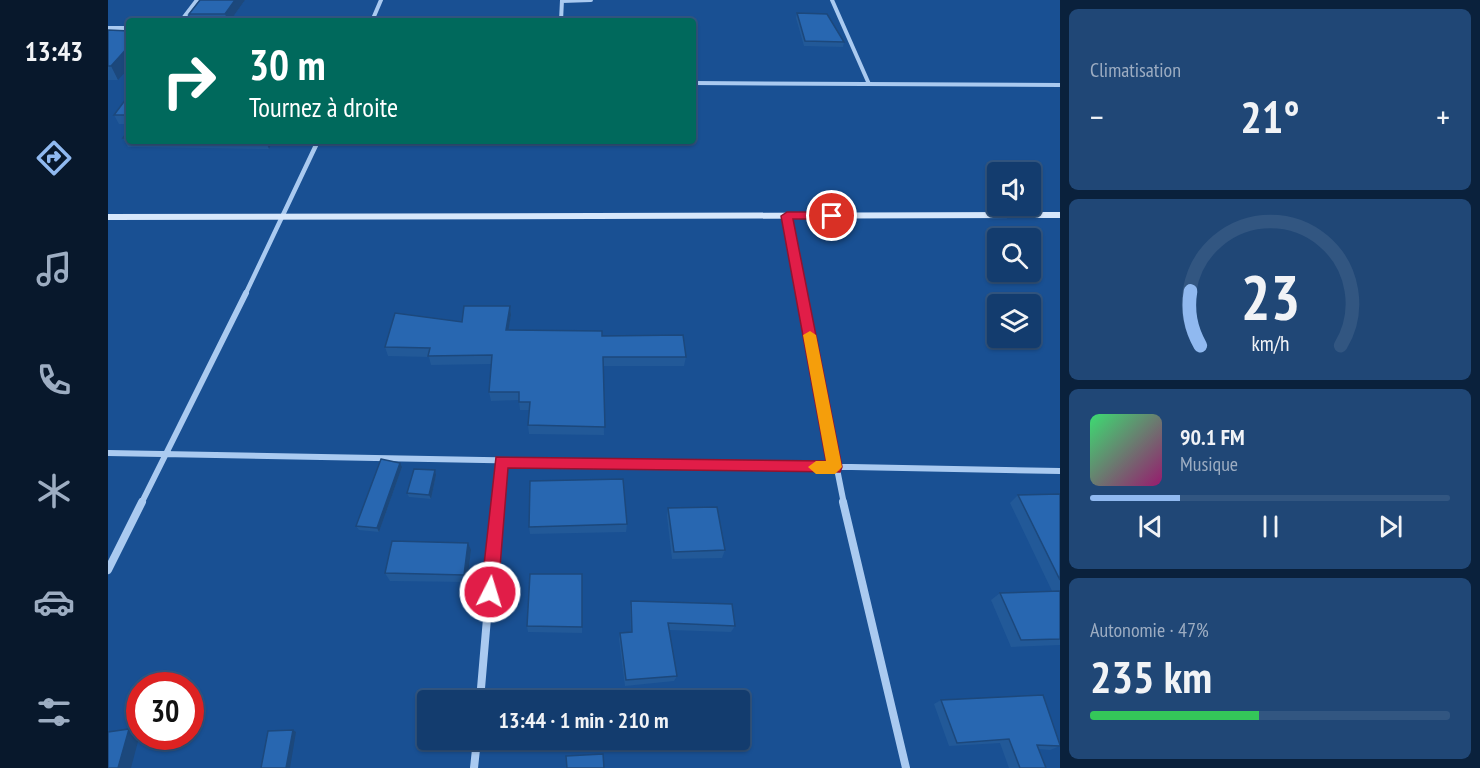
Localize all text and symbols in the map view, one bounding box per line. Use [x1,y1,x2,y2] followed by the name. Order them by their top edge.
[25,34,83,68] text: 13:43
[249,37,326,92] text: 30 m
[150,42,228,120] icon: right
[1090,57,1181,83] text: Climatisation
[1240,87,1300,145] text: 21°
[249,90,398,124] text: Tournez à droite
[1090,95,1104,138] text: −
[1436,95,1450,138] text: +
[33,137,75,179] icon: directions
[987,162,1041,348] map controls
[987,162,1041,216] button: sound
[806,190,857,241] pin
[815,199,848,232] icon: arrive
[987,228,1041,282] button: search
[33,248,75,290] icon: music
[1240,256,1300,337] text: 23
[987,294,1041,348] button: layers
[1251,330,1289,358] text: km/h
[33,359,75,401] icon: phone
[1180,423,1245,451] text: 90.1 FM
[1180,451,1238,477] text: Musique
[33,470,75,512] icon: climate
[1134,510,1167,543] icon: previous
[1254,510,1287,543] icon: pause
[1374,510,1407,543] icon: next
[458,560,522,624] position arrow
[33,581,75,623] icon: car
[1090,617,1209,643] text: Autonomie · 47%
[1090,647,1212,705] text: 235 km
[126,672,204,750] speed limit sign: 30
[33,691,75,733] icon: filters
[498,706,669,734] text: 13:44 · 1 min · 210 m

